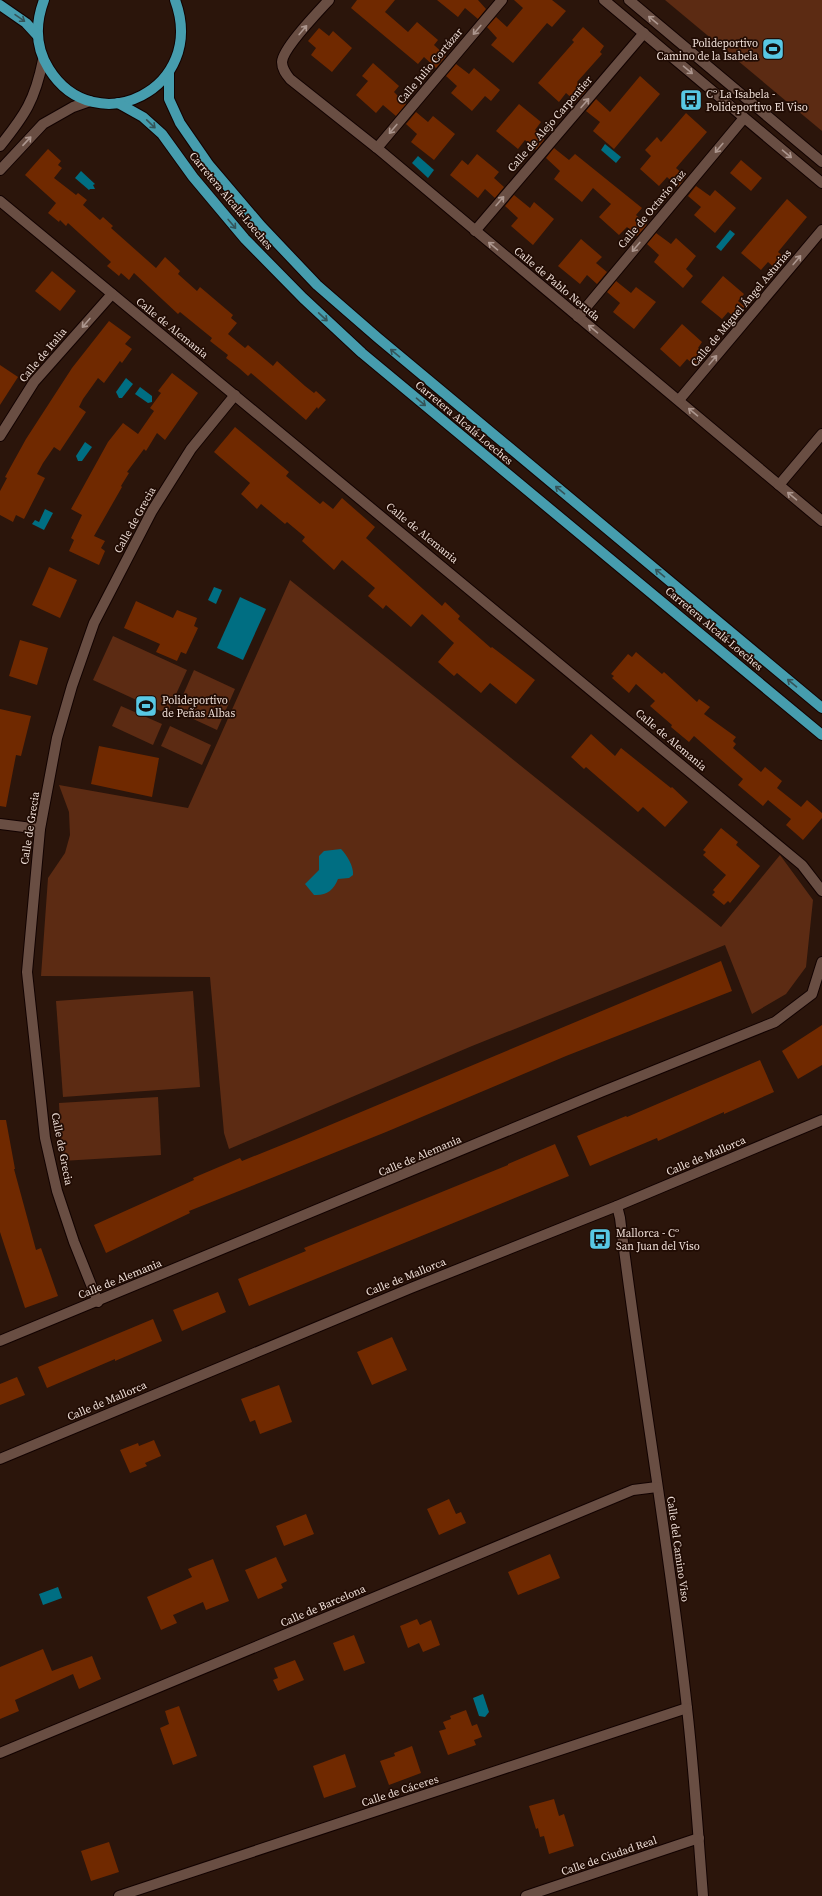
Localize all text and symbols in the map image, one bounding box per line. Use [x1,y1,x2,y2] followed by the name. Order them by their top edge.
[14,14,25,22] one-way arrow
[647,16,658,25] one-way arrow
[472,24,481,35] one-way arrow
[299,25,308,35] one-way arrow
[394,25,466,107] street label: Calle Julio Cortázar
[656,36,758,64] place label: Polideportivo Camino de la Isabela
[760,36,786,62] sports icon: Polideportivo Camino de la Isabela
[682,66,693,75] one-way arrow
[504,73,596,175] street label: Calle de Alejo Carpentier
[678,87,704,113] bus stop icon: Cº La Isabela - Polideportivo El Viso
[706,87,808,115] place label: Cº La Isabela - Polideportivo El Viso
[580,97,589,108] one-way arrow
[145,119,155,128] one-way arrow
[389,124,398,135] one-way arrow
[22,136,31,146] one-way arrow
[715,142,724,153] one-way arrow
[186,149,276,253] street label: Carretera Alcalá-Loeches
[782,149,792,158] one-way arrow
[615,167,689,251] street label: Calle de Octavio Paz
[496,196,505,207] one-way arrow
[228,219,237,230] one-way arrow
[488,242,498,251] one-way arrow
[631,242,640,253] one-way arrow
[511,244,604,325] street label: Calle de Pablo Neruda
[687,246,795,370] street label: Calle de Miguel Ángel Asturias
[792,255,801,266] one-way arrow
[133,294,212,362] street label: Calle de Alemania
[318,313,328,322] one-way arrow
[82,318,91,328] one-way arrow
[16,324,71,385] street label: Calle de Italia
[587,325,598,334] one-way arrow
[390,348,400,357] one-way arrow
[709,354,718,365] one-way arrow
[412,378,516,468] street label: Carretera Alcalá-Loeches
[416,398,427,407] one-way arrow
[688,408,698,417] one-way arrow
[111,484,160,556] street label: Calle de Grecia
[554,485,565,494] one-way arrow
[787,492,797,501] one-way arrow
[383,499,462,567] street label: Calle de Alemania
[654,568,665,577] one-way arrow
[662,584,766,674] street label: Carretera Alcalá-Loeches
[787,678,797,687] one-way arrow
[133,693,159,719] sports icon: Polideportivo de Peñas Albas
[162,693,235,721] place label: Polideportivo de Peñas Albas
[632,706,710,775] street label: Calle de Alemania
[17,790,43,866] street label: Calle de Grecia
[48,1111,76,1187] street label: Calle de Grecia
[376,1132,464,1180] street label: Calle de Alemania
[664,1132,748,1180] street label: Calle de Mallorca
[587,1226,613,1252] bus stop icon: Mallorca - Cº San Juan del Viso
[616,1226,700,1254] place label: Mallorca - Cº San Juan del Viso
[364,1254,449,1300] street label: Calle de Mallorca
[76,1255,164,1303] street label: Calle de Alemania
[65,1377,149,1425] street label: Calle de Mallorca
[663,1495,693,1603] street label: Calle del Camino Viso
[278,1581,368,1631] street label: Calle de Barcelona
[360,1771,441,1811] street label: Calle de Cáceres
[559,1833,659,1879] street label: Calle de Ciudad Real

